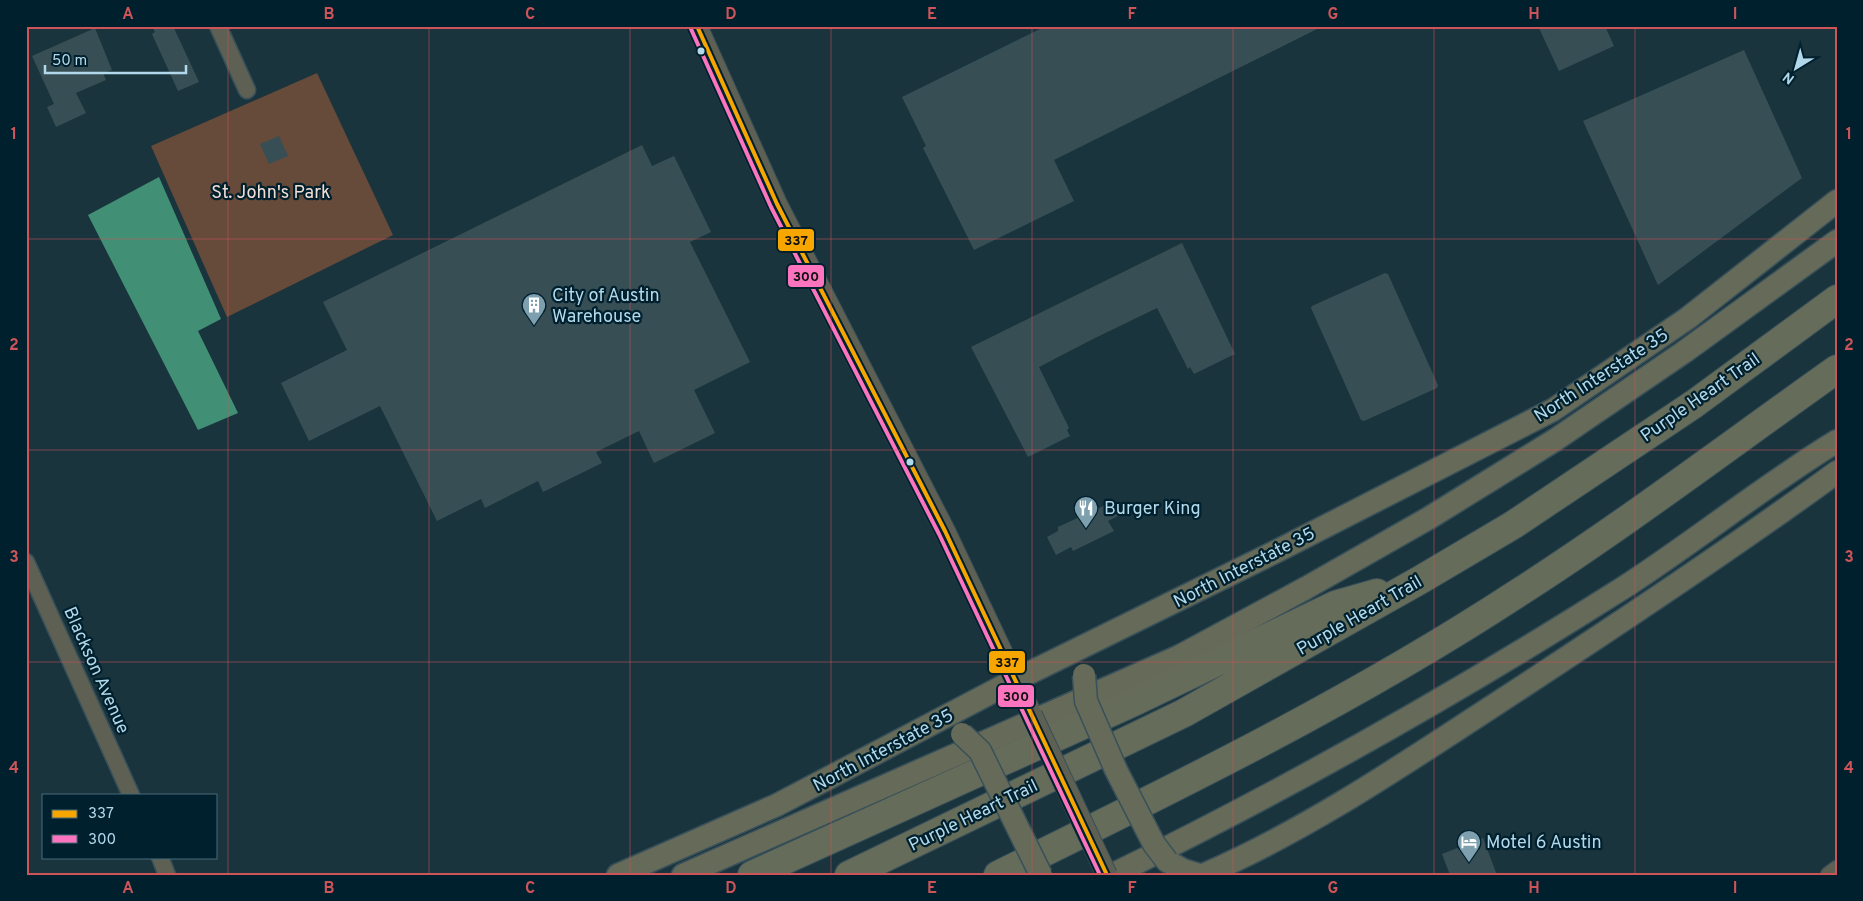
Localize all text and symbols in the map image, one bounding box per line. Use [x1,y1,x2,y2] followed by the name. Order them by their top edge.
[122,5,134,25] text: A
[323,5,335,25] text: B
[525,5,535,25] text: C
[725,5,737,25] text: D
[927,5,937,25] text: E
[1127,5,1137,25] text: F
[1328,5,1338,25] text: G
[1528,5,1540,25] text: H
[1733,5,1737,25] text: I
[45,42,186,74] scale bar
[1770,42,1820,92] north arrow
[696,46,706,56] unlabelled marker
[52,52,87,71] text: 50 m
[1780,67,1798,87] text: N
[11,125,17,145] text: 1
[1846,125,1852,145] text: 1
[211,182,331,205] park label: St. John's Park
[777,228,815,252] line badge: 337
[784,233,808,250] text: 337
[787,264,825,288] line badge: 300
[793,269,819,286] text: 300
[552,285,660,329] place label: City of Austin Warehouse
[521,292,547,326] building icon: City of Austin Warehouse
[1530,324,1673,428] street label: North Interstate 35
[9,336,19,356] text: 2
[1844,336,1854,356] text: 2
[1637,348,1765,448] street label: Purple Heart Trail
[905,457,915,467] unlabelled marker
[1073,495,1099,529] restaurant icon: Burger King
[1104,498,1201,521] place label: Burger King
[1170,523,1319,614] street label: North Interstate 35
[9,548,19,568] text: 3
[1844,548,1854,568] text: 3
[1293,571,1427,661] street label: Purple Heart Trail
[57,604,134,738] street label: Blackson Avenue
[988,650,1026,674] line badge: 337
[995,655,1019,672] text: 337
[997,684,1035,708] line badge: 300
[1003,689,1029,706] text: 300
[810,705,958,798] street label: North Interstate 35
[9,759,19,779] text: 4
[1844,759,1854,779] text: 4
[905,775,1042,858] street label: Purple Heart Trail
[42,794,218,858] legend
[88,805,114,824] text: 337
[1456,829,1482,863] hotel icon: Motel 6 Austin
[88,831,116,850] text: 300
[1486,832,1602,855] place label: Motel 6 Austin
[122,879,134,899] text: A
[323,879,335,899] text: B
[525,879,535,899] text: C
[725,879,737,899] text: D
[927,879,937,899] text: E
[1127,879,1137,899] text: F
[1328,879,1338,899] text: G
[1528,879,1540,899] text: H
[1733,879,1737,899] text: I

